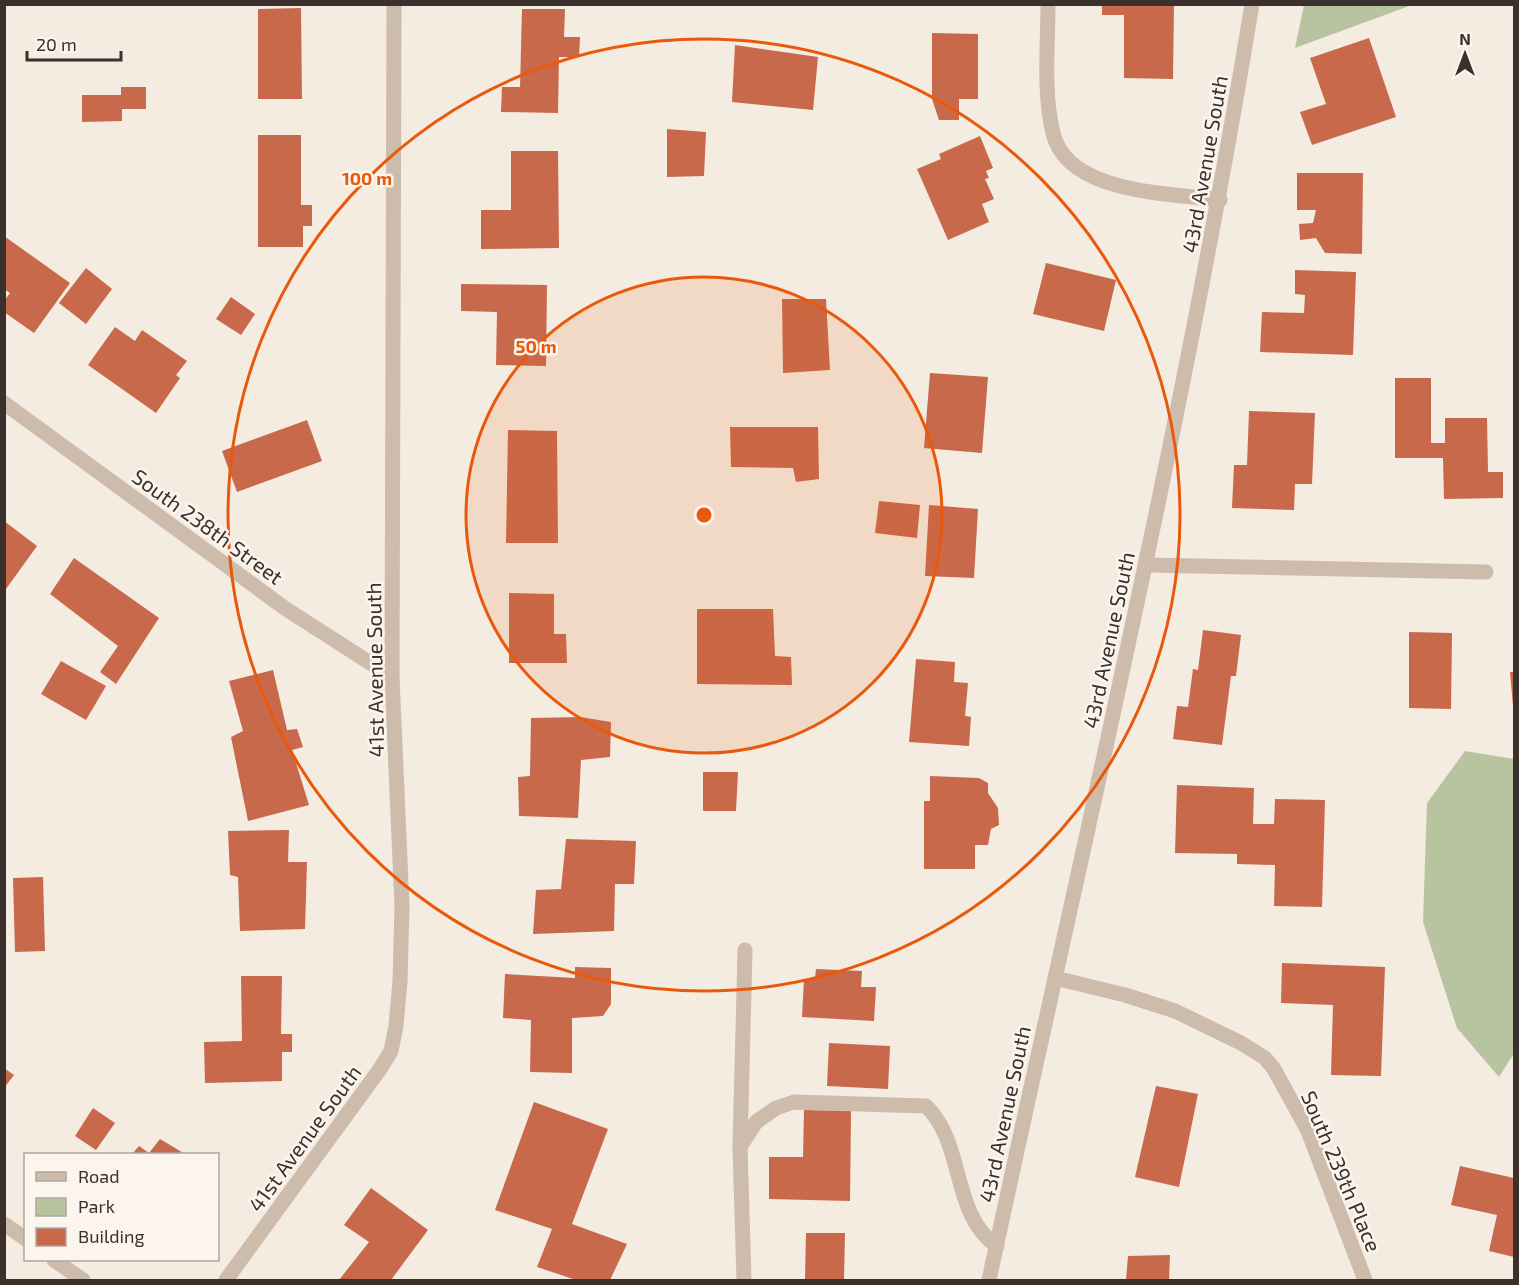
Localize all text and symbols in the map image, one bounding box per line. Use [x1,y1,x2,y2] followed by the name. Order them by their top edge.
[27,24,122,62] scale bar
[1435,24,1495,84] north arrow
[1459,29,1471,48] text: N
[36,33,77,55] text: 20 m
[1176,73,1232,255] street label: 43rd Avenue South
[342,167,392,189] text: 100 m
[515,335,557,357] text: 50 m
[128,463,288,589] street label: South 238th Street
[694,505,714,525] centre of rings
[1077,549,1139,731] street label: 43rd Avenue South
[360,582,388,758] street label: 41st Avenue South
[973,1023,1035,1205] street label: 43rd Avenue South
[242,1060,366,1216] street label: 41st Avenue South
[1297,1087,1387,1255] street label: South 239th Place
[24,1153,219,1261] legend
[78,1165,119,1187] text: Road
[78,1195,115,1217] text: Park
[78,1225,145,1247] text: Building

